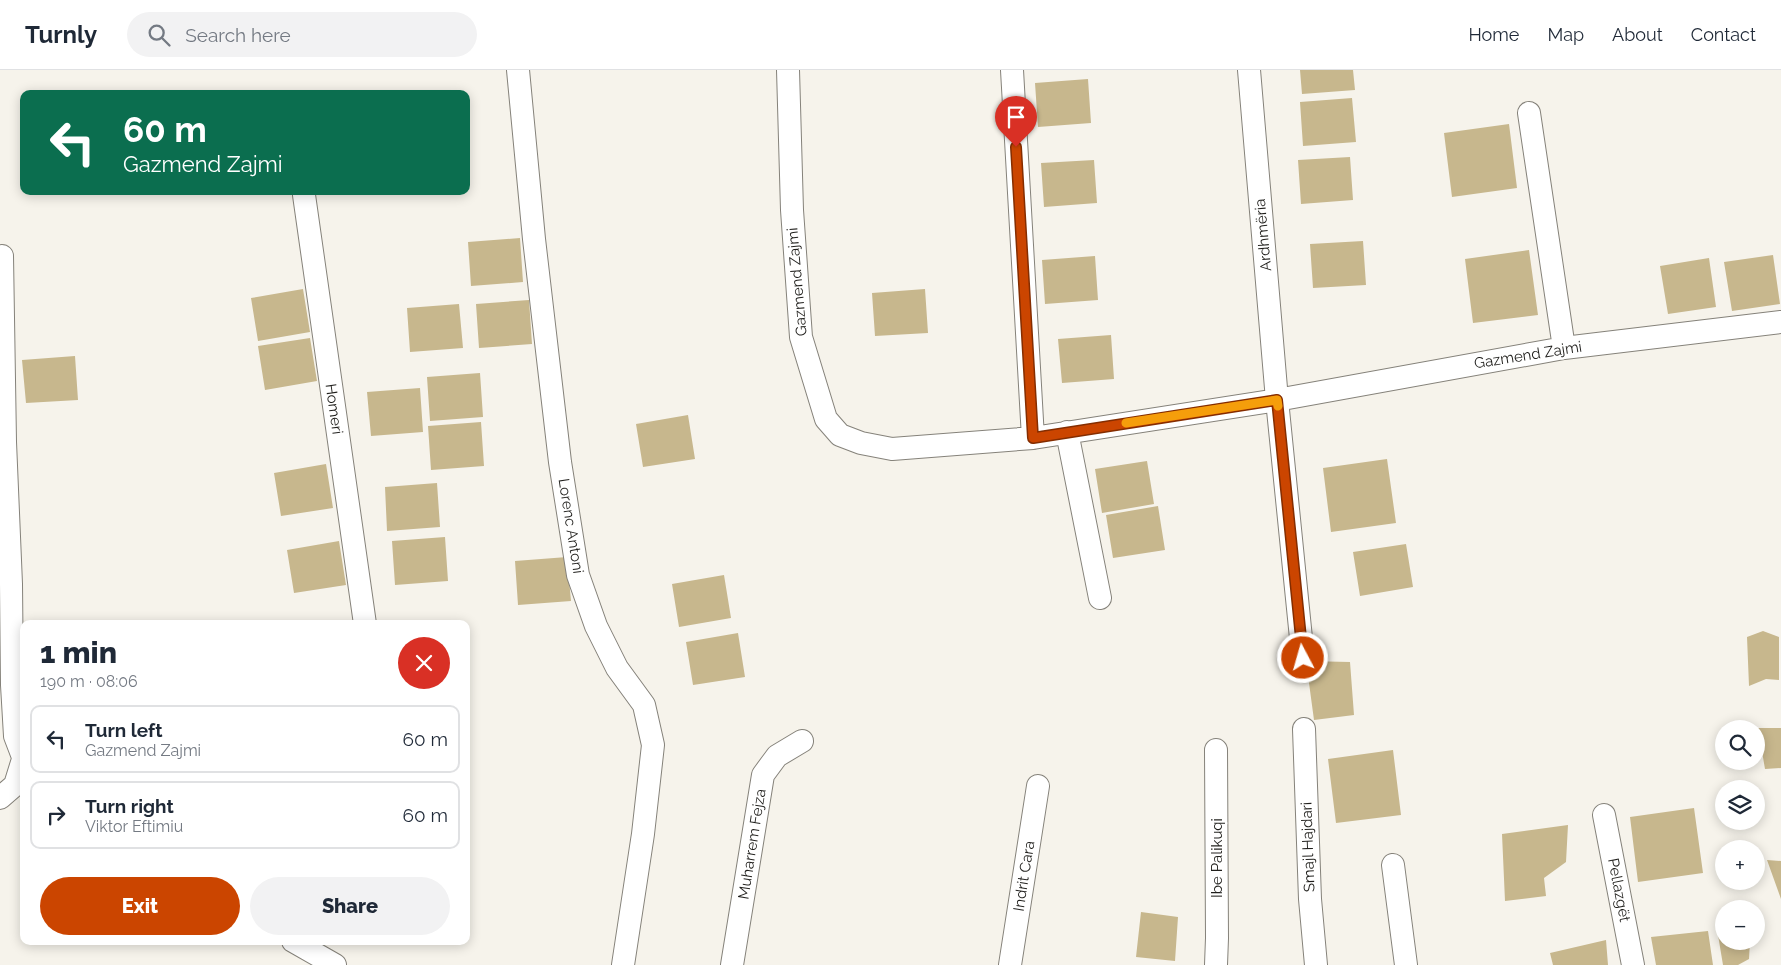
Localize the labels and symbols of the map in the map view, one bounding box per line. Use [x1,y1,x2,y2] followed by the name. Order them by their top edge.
[995,96,1037,147] pin
[1251,198,1275,272] street label: Ardhmëria
[783,227,811,337] street label: Gazmend Zajmi
[1473,338,1583,372] street label: Gazmend Zajmi
[322,382,346,436] street label: Homeri
[555,477,587,575] street label: Lorenc Antoni
[1276,631,1328,683] position arrow
[734,787,770,901] street label: Muharrem Fejza
[1297,801,1319,893] street label: Smajl Hajdari
[1208,818,1226,898] street label: Ibe Palikuqi
[1010,839,1038,913] street label: Indrit Cara
[1604,857,1634,923] street label: Pellazgët

